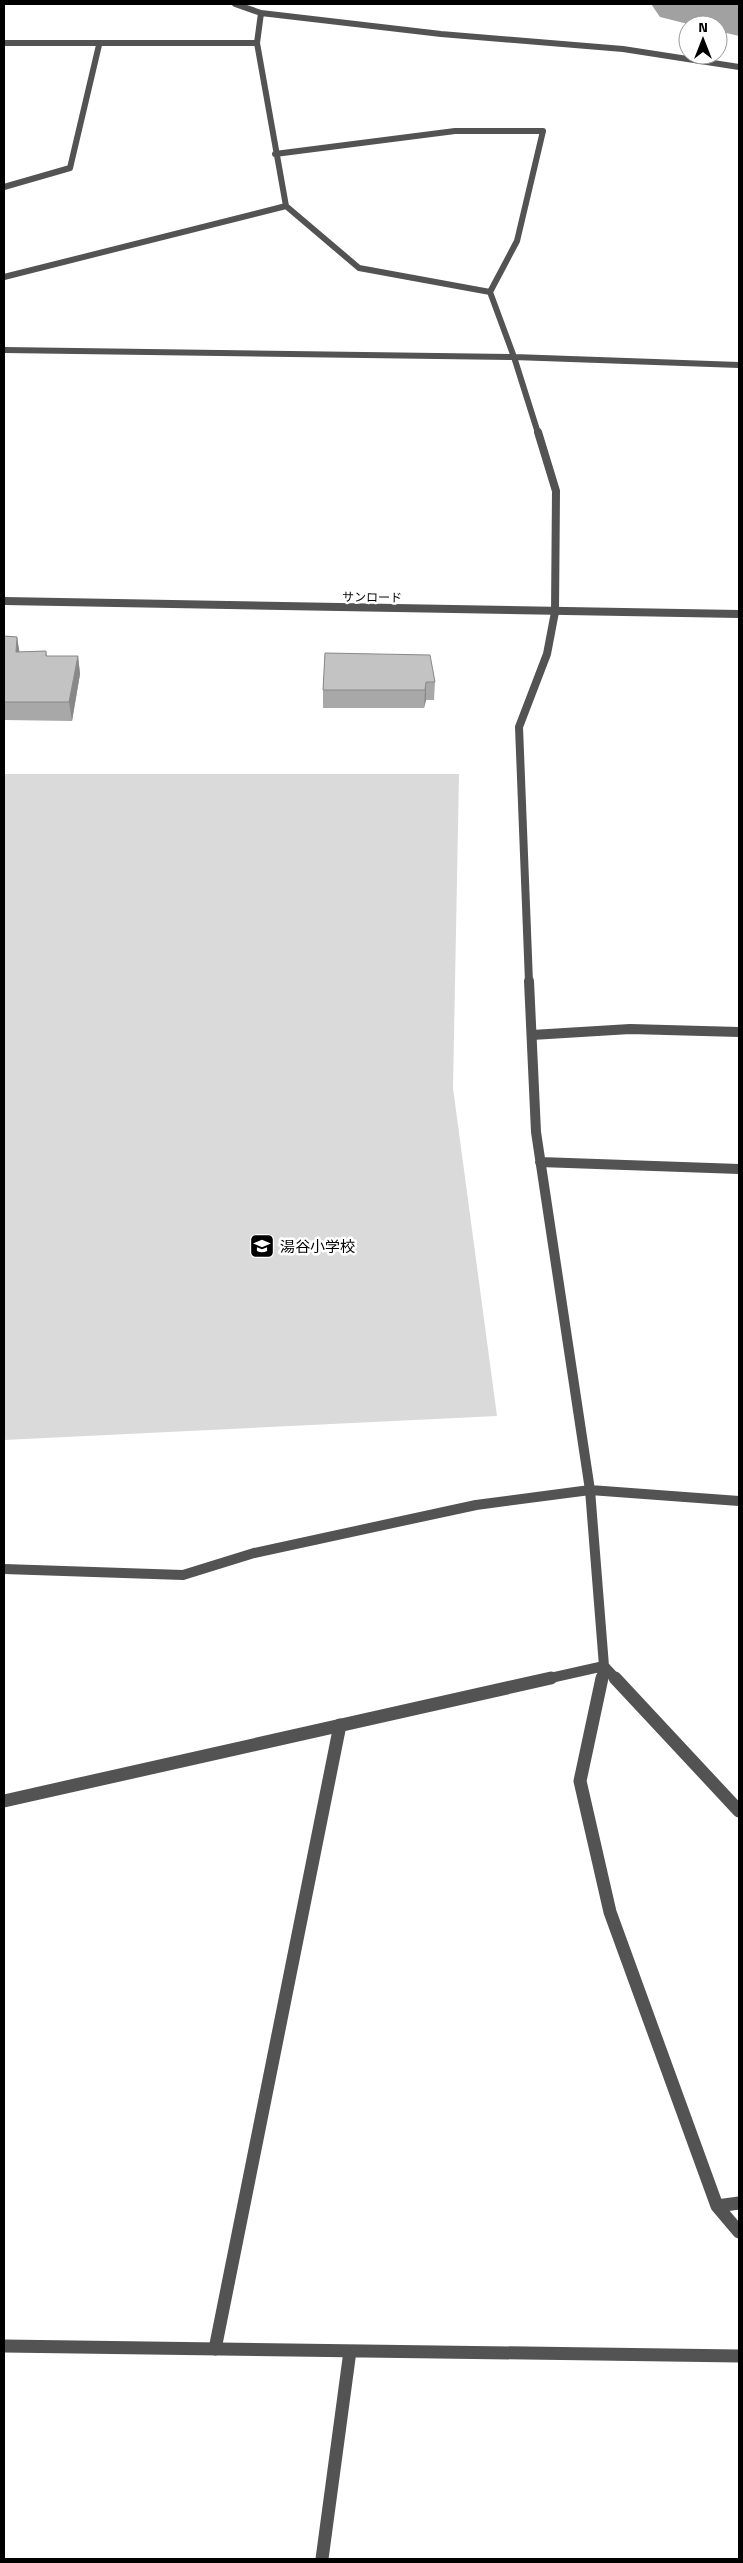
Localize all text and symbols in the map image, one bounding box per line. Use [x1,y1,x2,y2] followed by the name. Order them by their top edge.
[678,15,728,65] north arrow
[698,16,708,37] text: N
[342,587,402,607] street label: サンロード
[249,1233,275,1259] school or university icon: 湯谷小学校
[280,1235,355,1258] place label: 湯谷小学校

